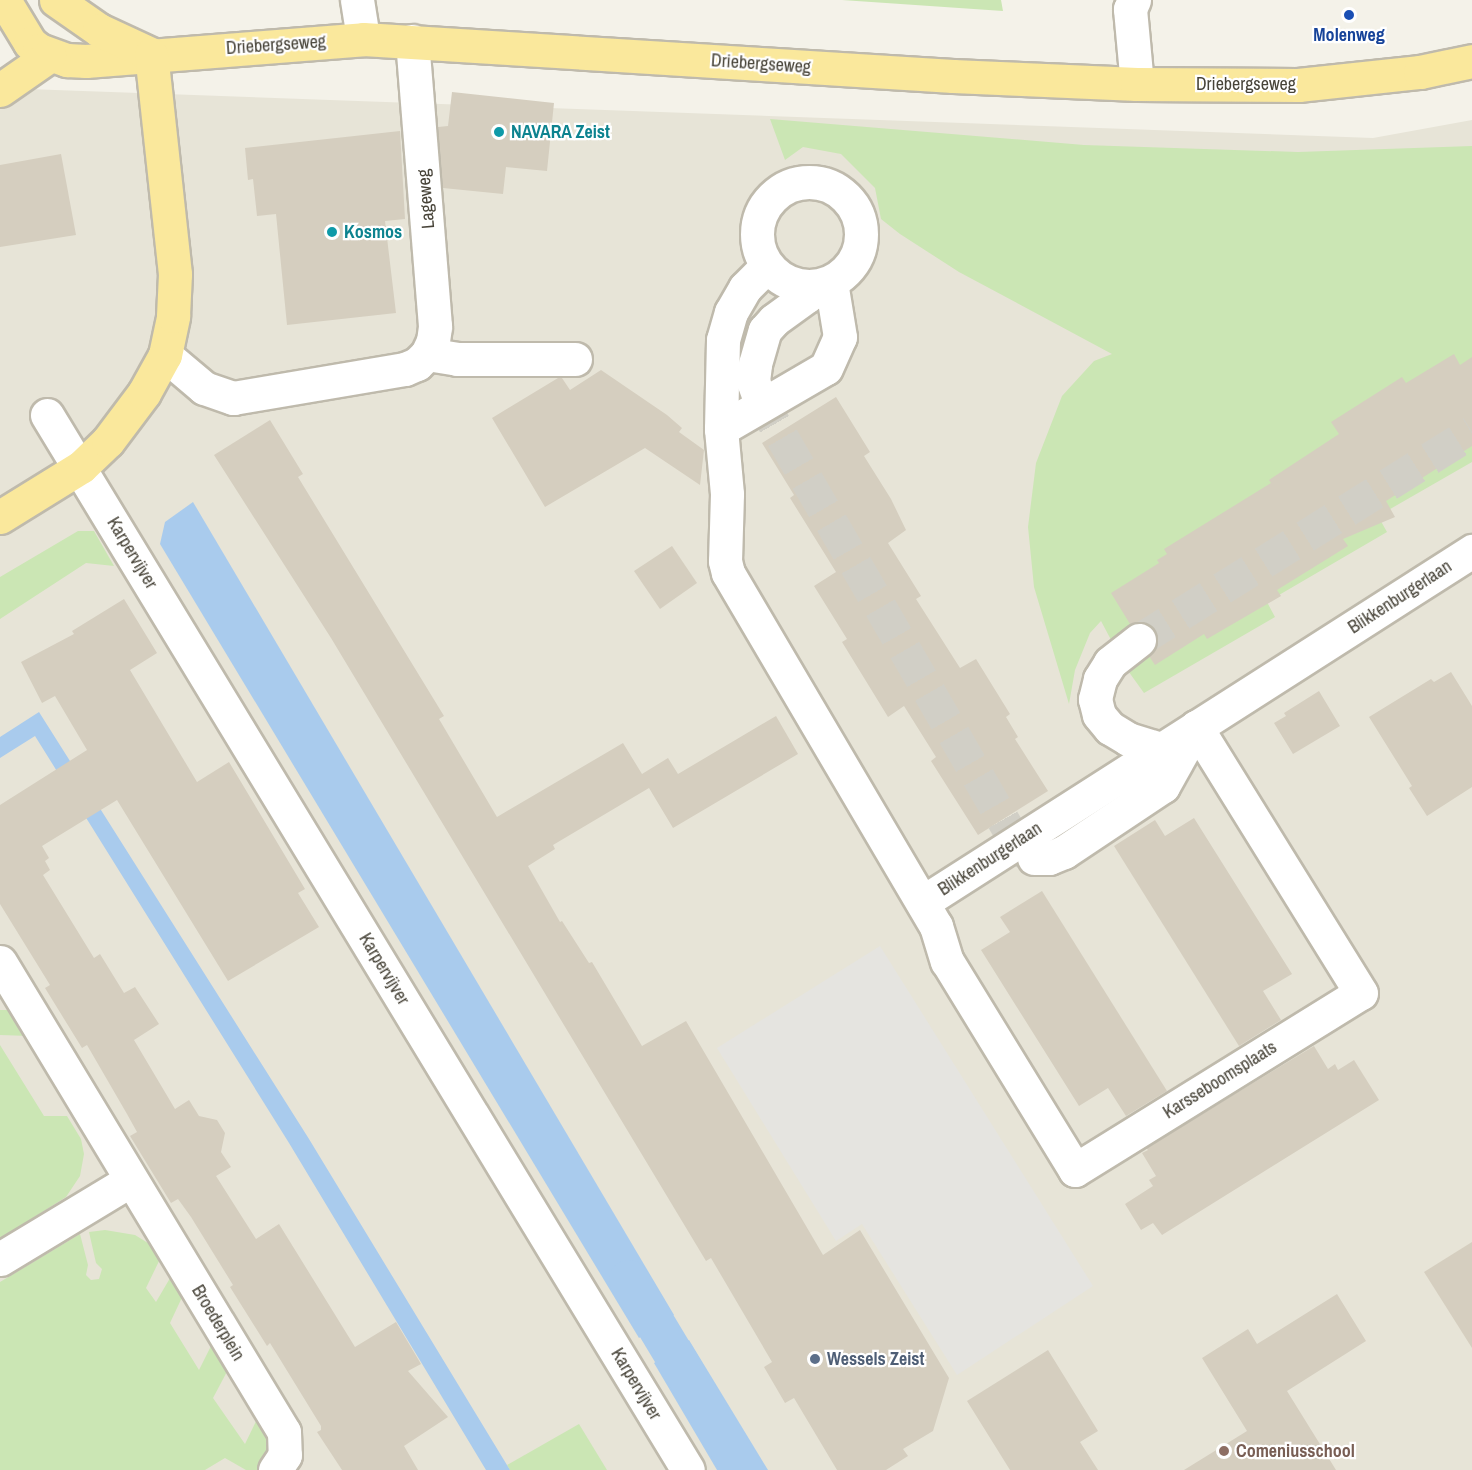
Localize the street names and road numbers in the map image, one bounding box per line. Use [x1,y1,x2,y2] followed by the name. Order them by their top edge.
[225,31,327,59] street label: Driebergseweg
[710,50,812,78] street label: Driebergseweg
[1196,73,1296,95] street label: Driebergseweg
[413,168,439,230] street label: Lageweg
[102,513,162,593] street label: Karpervijver
[1344,556,1456,638] street label: Blikkenburgerlaan
[934,818,1046,900] street label: Blikkenburgerlaan
[354,929,414,1009] street label: Karpervijver
[1159,1036,1281,1124] street label: Karsseboomsplaats
[187,1281,249,1365] street label: Broederplein
[606,1344,666,1424] street label: Karpervijver

